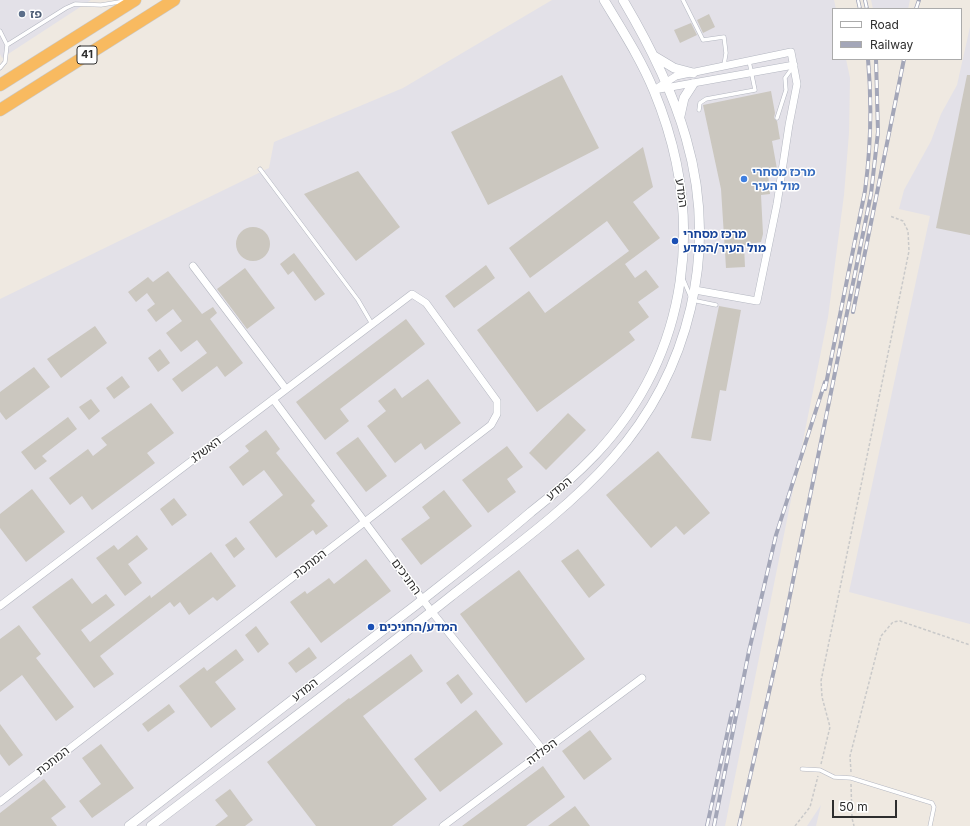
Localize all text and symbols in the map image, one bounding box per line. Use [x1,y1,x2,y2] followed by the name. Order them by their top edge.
[30,7,42,21] place label: פז
[832,8,962,60] legend
[17,9,27,19] marker: פז
[870,17,899,32] text: Road
[870,37,913,52] text: Railway
[77,46,97,64] road number: 41
[752,165,815,193] place label: מרכז מסחרי מול העיר
[739,174,749,184] marker: מרכז מסחרי מול העיר
[672,178,690,208] street label: המדע
[683,227,766,255] place label: מרכז מסחרי מול העיר/המדע
[670,236,680,246] marker: מרכז מסחרי מול העיר/המדע
[188,434,224,466] street label: האשלג
[543,474,575,504] street label: המדע
[291,547,329,581] street label: המתכת
[388,556,424,598] street label: החניכים
[379,620,457,634] place label: המדע/החניכים
[366,622,376,632] marker: המדע/החניכים
[289,675,321,705] street label: המדע
[524,736,560,768] street label: הפלדה
[34,744,72,778] street label: המתכת
[834,792,899,818] scale bar
[839,799,868,814] text: 50 m

